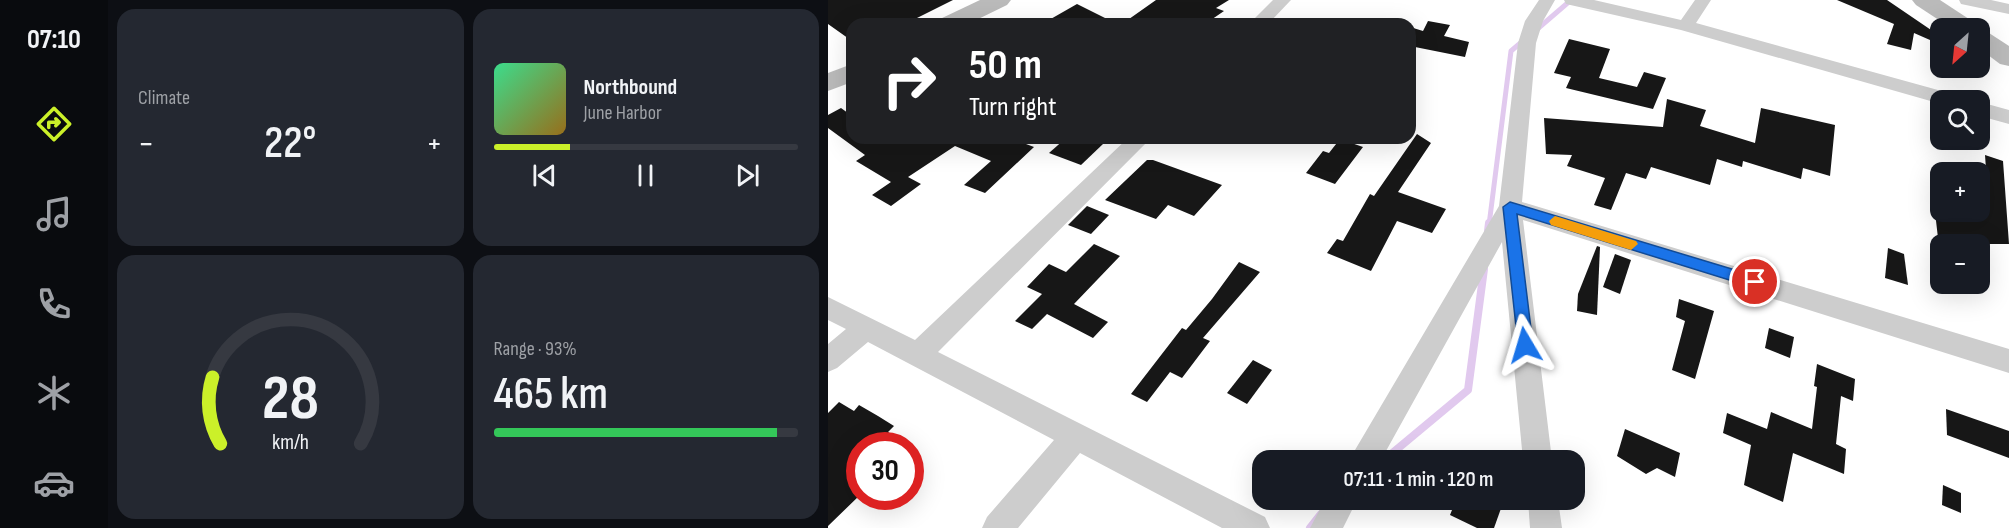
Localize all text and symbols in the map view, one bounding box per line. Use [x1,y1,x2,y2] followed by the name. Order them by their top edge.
[1930,18,1990,78] north arrow
[1930,18,1990,294] map controls
[27,24,81,56] text: 07:10
[969,40,1042,91] text: 50 m
[870,42,948,120] icon: right
[584,74,677,101] text: Northbound
[138,86,190,110] text: Climate
[1930,90,1990,150] button: search
[969,91,1056,123] text: Turn right
[584,101,662,125] text: June Harbor
[33,103,75,145] icon: directions
[264,116,316,171] text: 22°
[138,124,154,164] text: −
[426,124,442,164] text: +
[528,159,561,192] icon: previous
[629,159,662,192] icon: pause
[731,159,764,192] icon: next
[1930,162,1990,222] button: +
[33,193,75,235] icon: music
[1930,234,1990,294] button: −
[1729,256,1780,307] pin
[1738,265,1771,298] icon: arrive
[33,283,75,325] icon: phone
[1493,313,1557,377] position arrow
[494,337,577,361] text: Range · 93%
[262,362,319,437] text: 28
[494,367,608,422] text: 465 km
[33,372,75,414] icon: climate
[272,430,309,455] text: km/h
[846,432,924,510] speed limit sign: 30
[33,462,75,504] icon: car
[1344,466,1493,493] text: 07:11 · 1 min · 120 m

